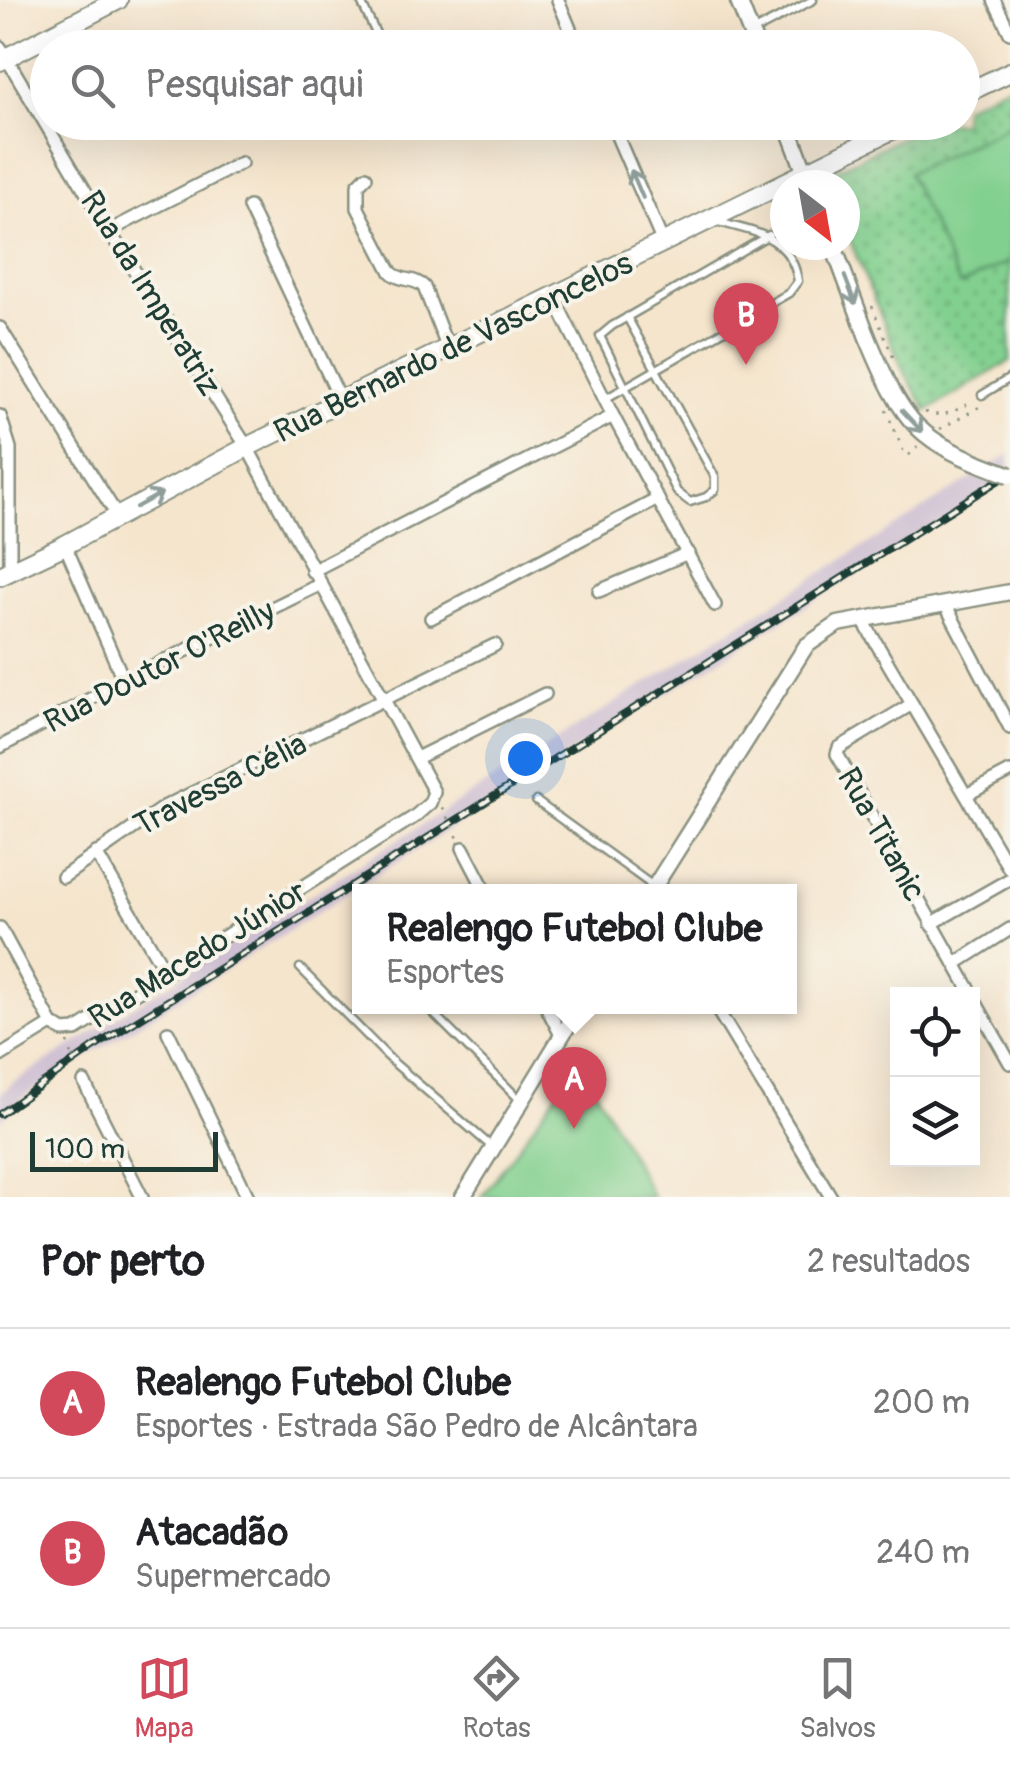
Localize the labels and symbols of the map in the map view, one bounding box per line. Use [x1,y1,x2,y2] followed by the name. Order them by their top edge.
[627,169,645,200] one-way arrow
[770,170,860,260] north arrow
[71,184,229,403] street label: Rua da Imperatriz
[268,244,639,452] street label: Rua Bernardo de Vasconcelos
[842,274,860,305] one-way arrow
[714,282,778,365] pin: B
[900,409,924,433] one-way arrow
[134,489,164,509] one-way arrow
[37,591,282,742] street label: Rua Doutor O'Reilly
[127,724,314,846] street label: Travessa Célia
[500,733,551,784] your location
[828,761,934,908] street label: Rua Titanic
[81,871,315,1038] street label: Rua Macedo Júnior
[542,1046,606,1129] pin: A
[30,1127,218,1172] scale bar

